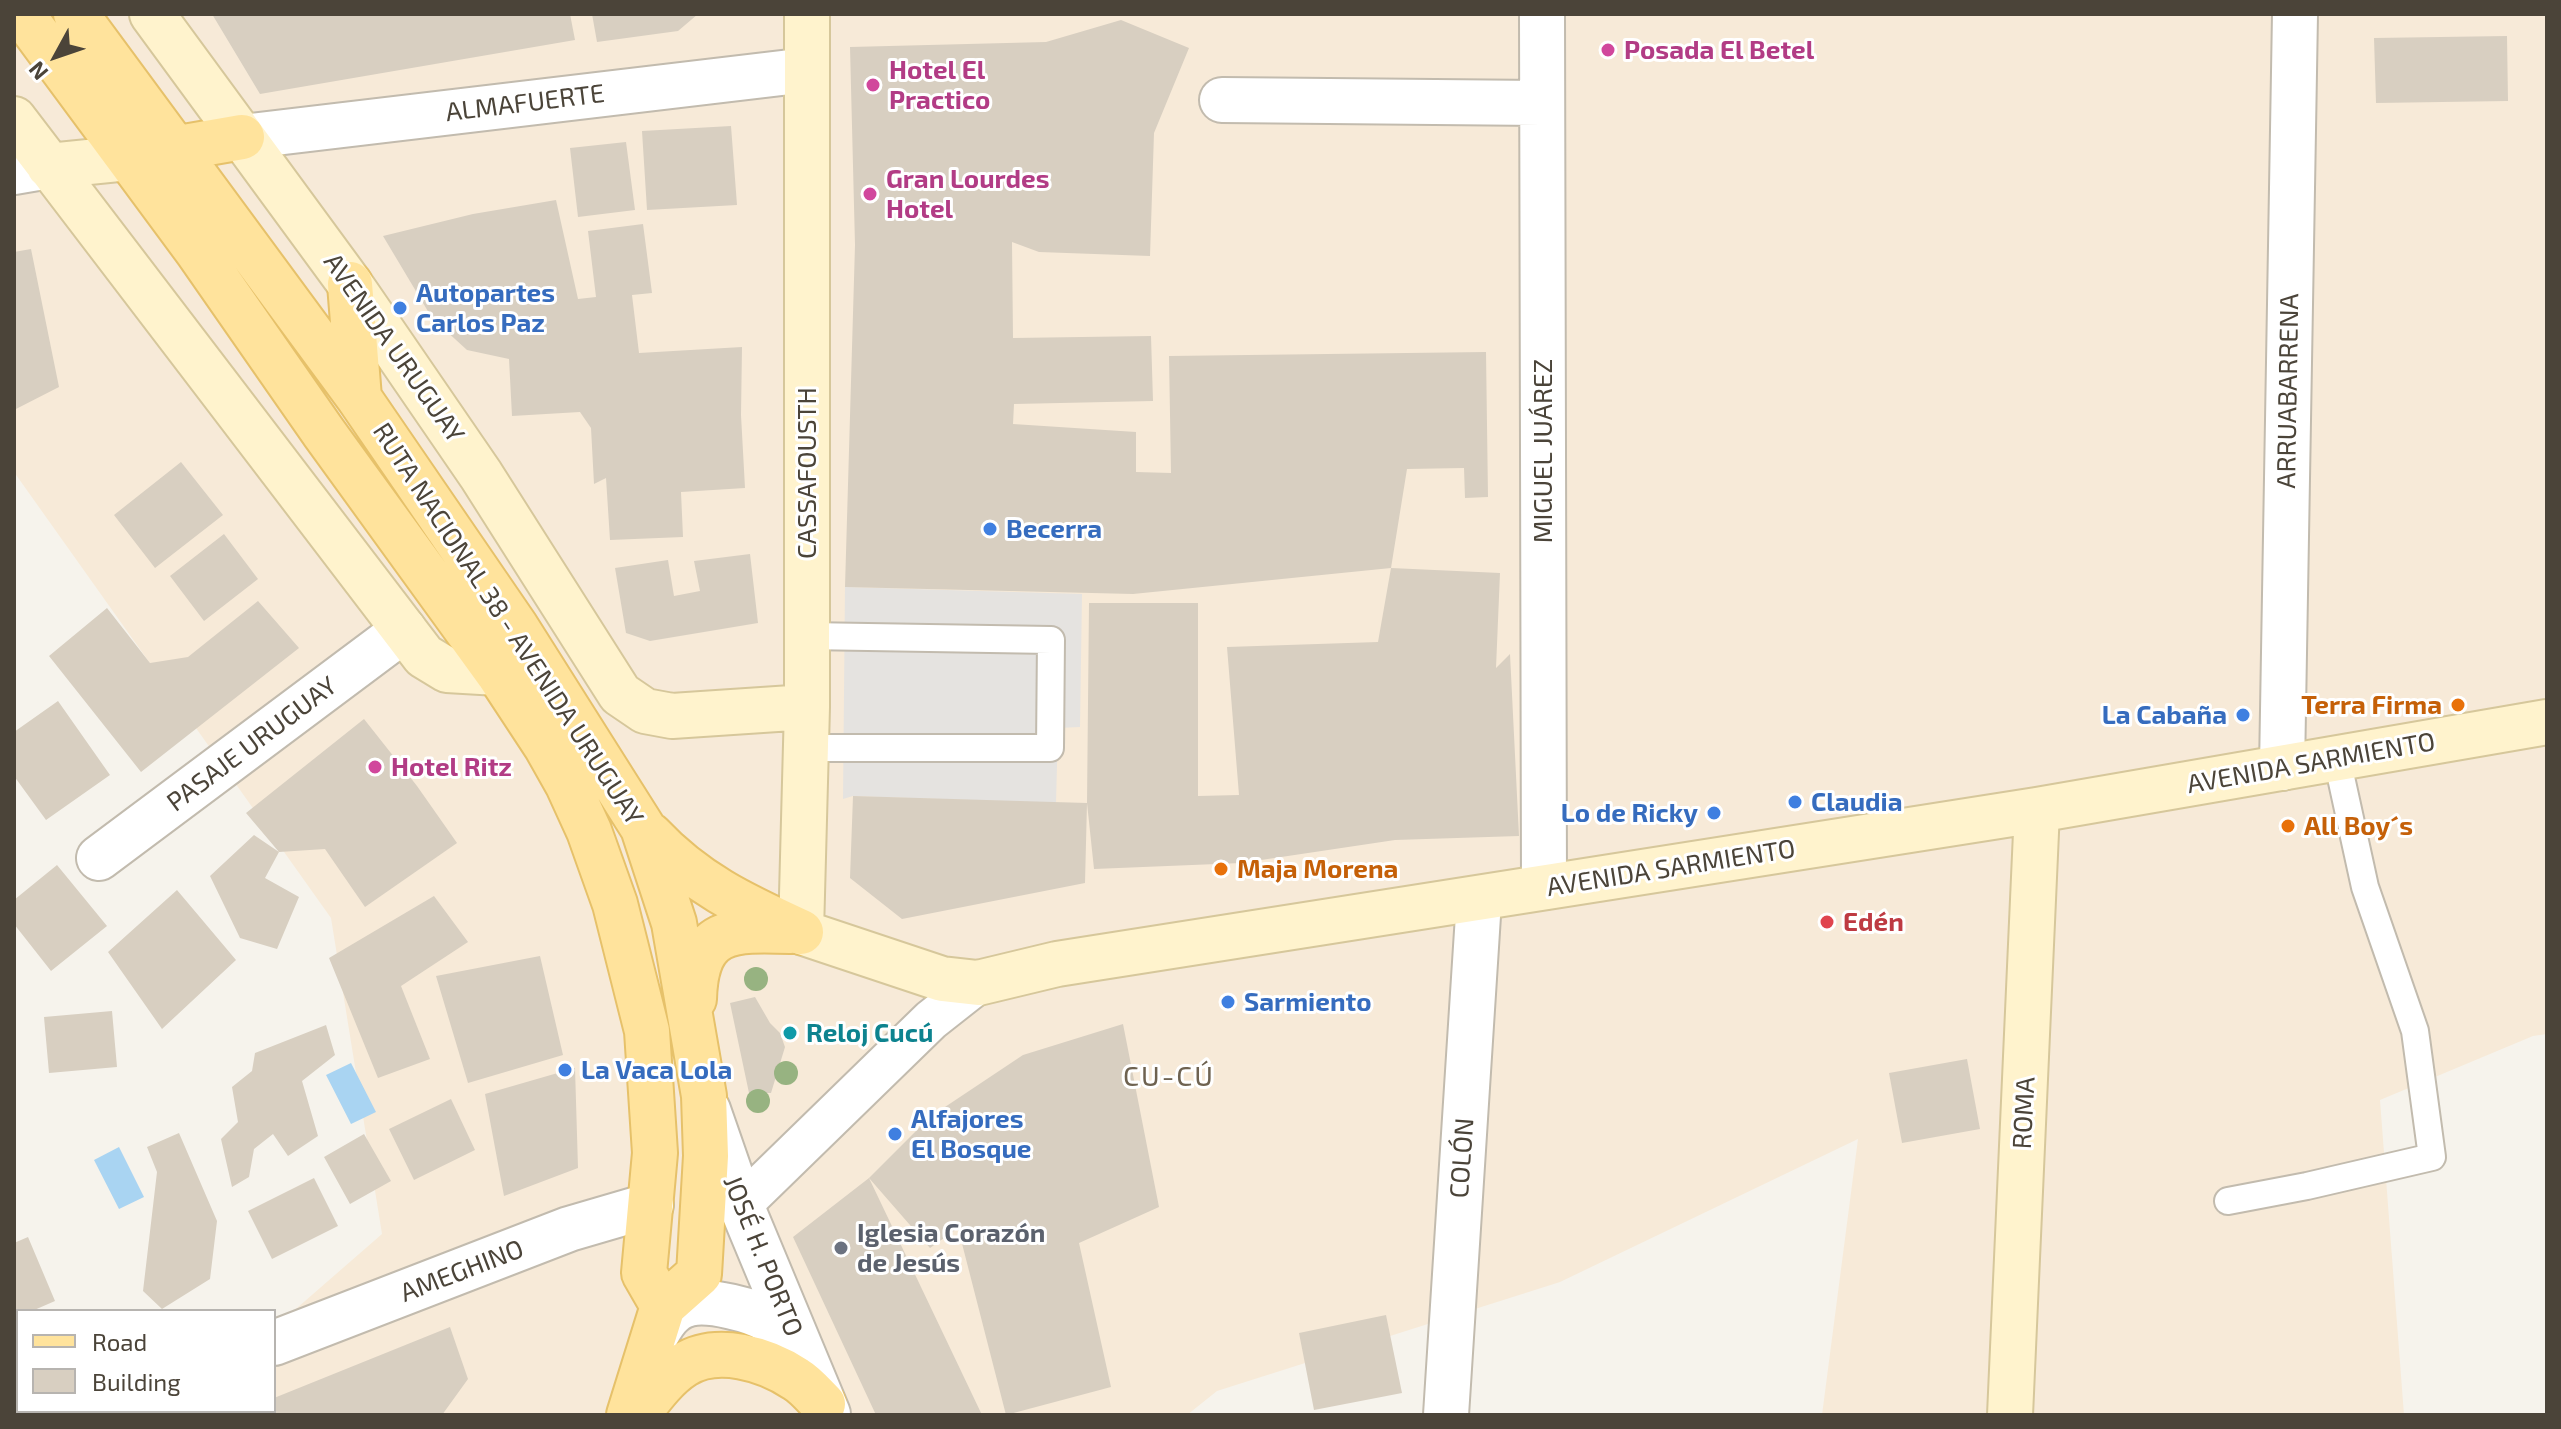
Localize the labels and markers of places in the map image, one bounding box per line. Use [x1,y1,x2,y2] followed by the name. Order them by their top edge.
[1624,34,1814,66] place label: Posada El Betel
[1599,41,1617,59] marker: Posada El Betel
[889,54,990,116] place label: Hotel El Practico
[864,76,882,94] marker: Hotel El Practico
[886,163,1050,224] place label: Gran Lourdes Hotel
[861,185,879,203] marker: Gran Lourdes Hotel
[416,277,555,338] place label: Autopartes Carlos Paz
[391,299,409,317] marker: Autopartes Carlos Paz
[1006,513,1102,545] place label: Becerra
[981,520,999,538] marker: Becerra
[2301,689,2442,721] place label: Terra Firma
[2449,696,2467,714] marker: Terra Firma
[2102,699,2227,731] place label: La Cabaña
[2234,706,2252,724] marker: La Cabaña
[391,751,512,783] place label: Hotel Ritz
[366,758,384,776] marker: Hotel Ritz
[1811,786,1903,818] place label: Claudia
[1786,793,1804,811] marker: Claudia
[1561,797,1698,829] place label: Lo de Ricky
[1705,804,1723,822] marker: Lo de Ricky
[2304,810,2413,842] place label: All Boy´s
[2279,817,2297,835] marker: All Boy´s
[1237,853,1398,885] place label: Maja Morena
[1212,860,1230,878] marker: Maja Morena
[1843,906,1904,938] place label: Edén
[1818,913,1836,931] marker: Edén
[1244,986,1372,1018] place label: Sarmiento
[1219,993,1237,1011] marker: Sarmiento
[806,1017,933,1049] place label: Reloj Cucú
[781,1024,799,1042] marker: Reloj Cucú
[581,1054,732,1086] place label: La Vaca Lola
[556,1061,574,1079] marker: La Vaca Lola
[911,1103,1031,1164] place label: Alfajores El Bosque
[886,1125,904,1143] marker: Alfajores El Bosque
[857,1217,1045,1278] place label: Iglesia Corazón de Jesús
[832,1239,850,1257] marker: Iglesia Corazón de Jesús

